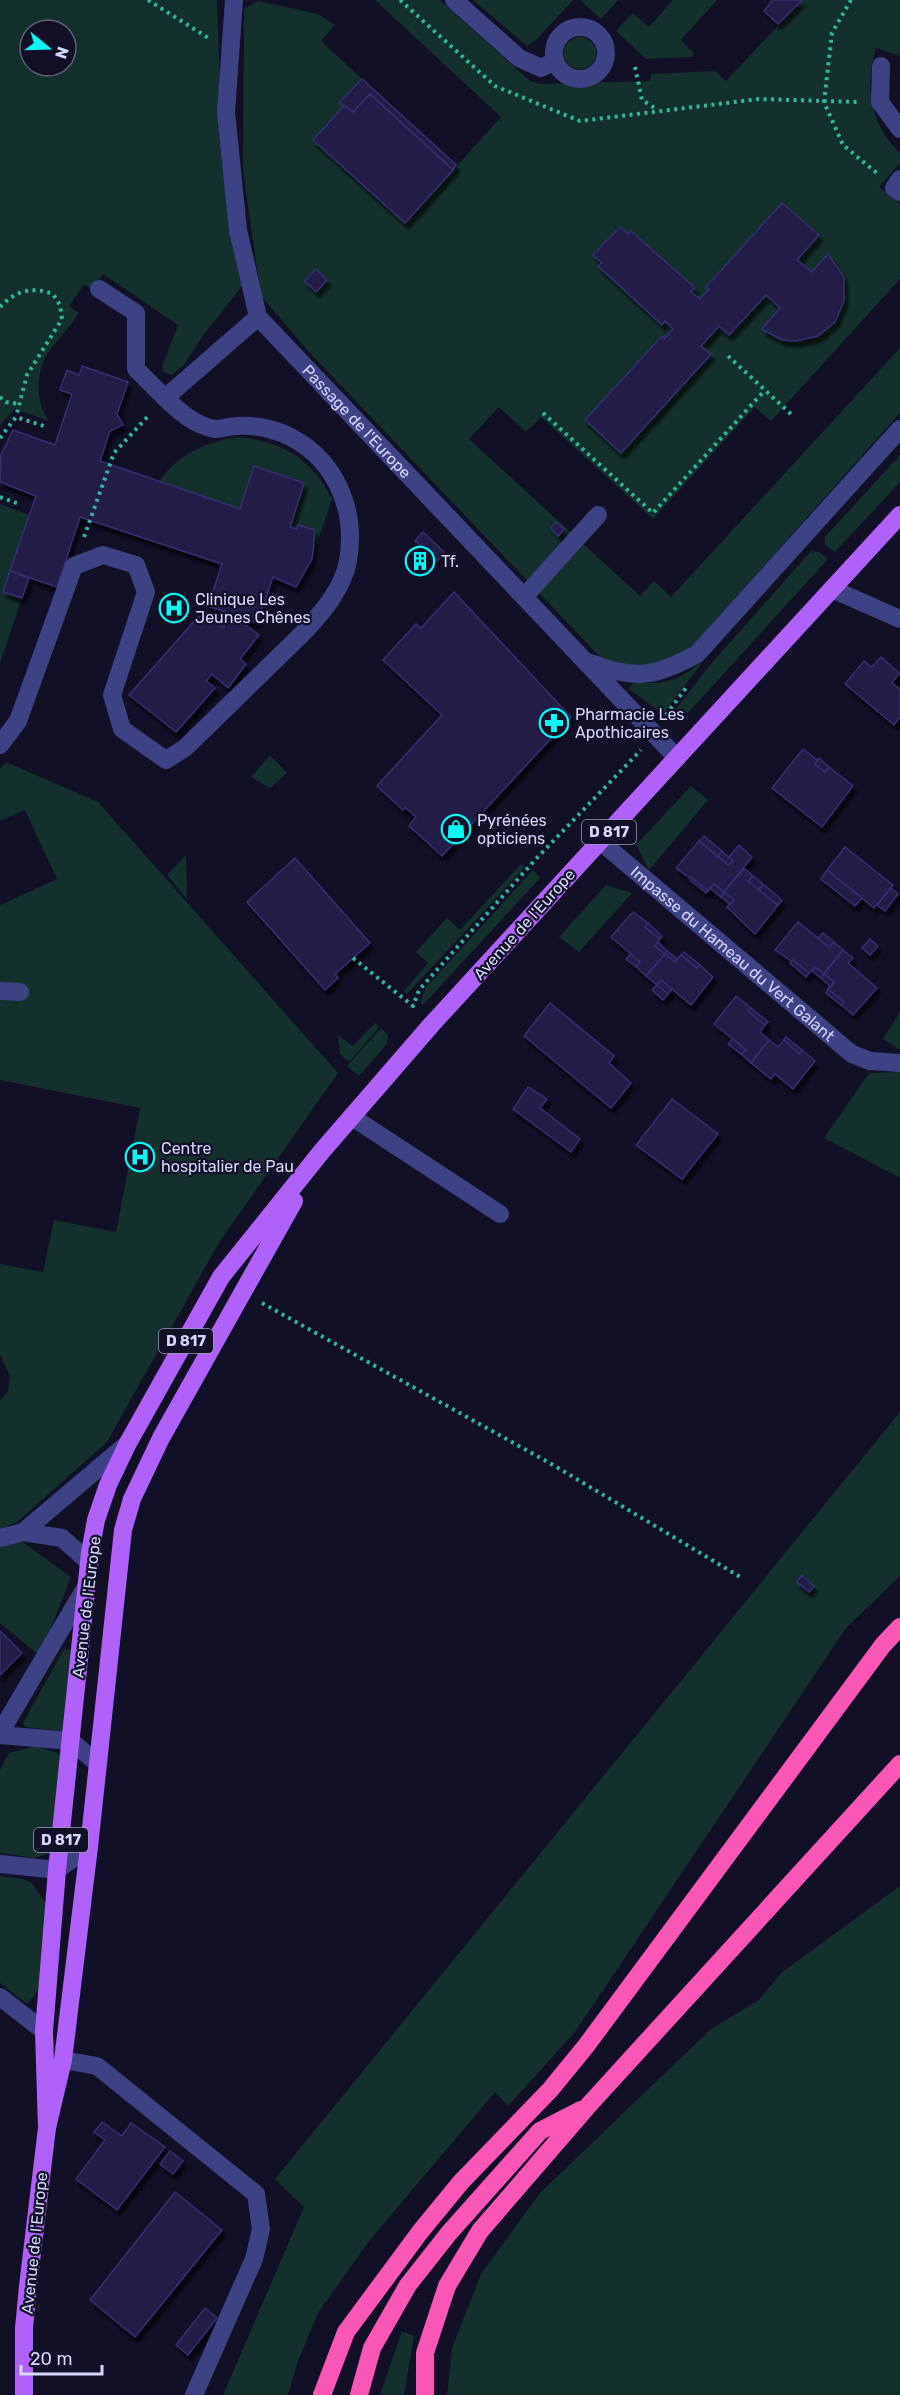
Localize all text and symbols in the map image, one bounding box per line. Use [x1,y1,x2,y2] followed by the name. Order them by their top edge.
[18,18,78,78] north arrow
[51,44,73,61] text: N
[298,361,415,482] street label: Passage de l'Europe
[404,545,436,577] building icon: Tf.
[441,552,459,571] place label: Tf.
[195,590,311,627] place label: Clinique Les Jeunes Chênes
[158,592,190,624] hospital icon: Clinique Les Jeunes Chênes
[575,705,685,742] place label: Pharmacie Les Apothicaires
[538,707,570,739] pharmacy icon: Pharmacie Les Apothicaires
[477,811,547,848] place label: Pyrénées opticiens
[440,813,472,845] shop icon: Pyrénées opticiens
[582,820,636,844] road number: D 817
[627,862,838,1045] street label: Impasse du Hameau du Vert Galant
[470,865,579,984] street label: Avenue de l'Europe
[161,1139,294,1176] place label: Centre hospitalier de Pau
[124,1141,156,1173] hospital icon: Centre hospitalier de Pau
[159,1329,213,1353] road number: D 817
[68,1535,105,1679] street label: Avenue de l'Europe
[34,1828,88,1852] road number: D 817
[18,2171,51,2315] street label: Avenue de l'Europe
[21,2338,102,2376] scale bar
[30,2348,72,2370] text: 20 m

